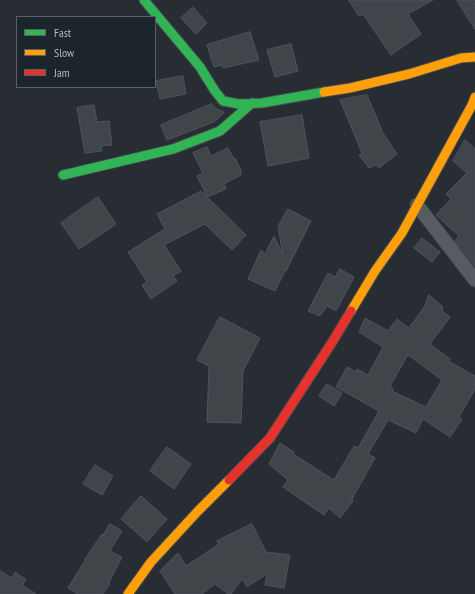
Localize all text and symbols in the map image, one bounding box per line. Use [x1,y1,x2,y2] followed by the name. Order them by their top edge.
[16,16,156,88] legend
[54,25,71,40] text: Fast
[54,45,74,60] text: Slow
[54,65,70,80] text: Jam

